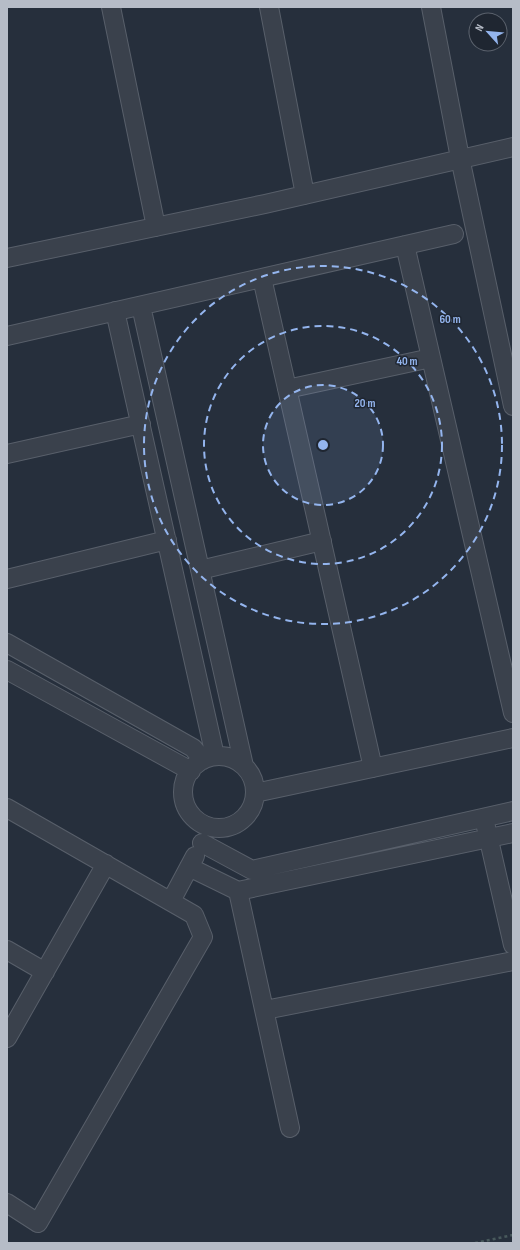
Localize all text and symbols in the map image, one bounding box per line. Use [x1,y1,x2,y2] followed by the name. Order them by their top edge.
[468,12,508,52] north arrow
[472,22,487,33] text: N
[439,312,461,327] text: 60 m
[396,354,418,369] text: 40 m
[355,396,375,411] text: 20 m
[316,438,330,452] centre of rings

